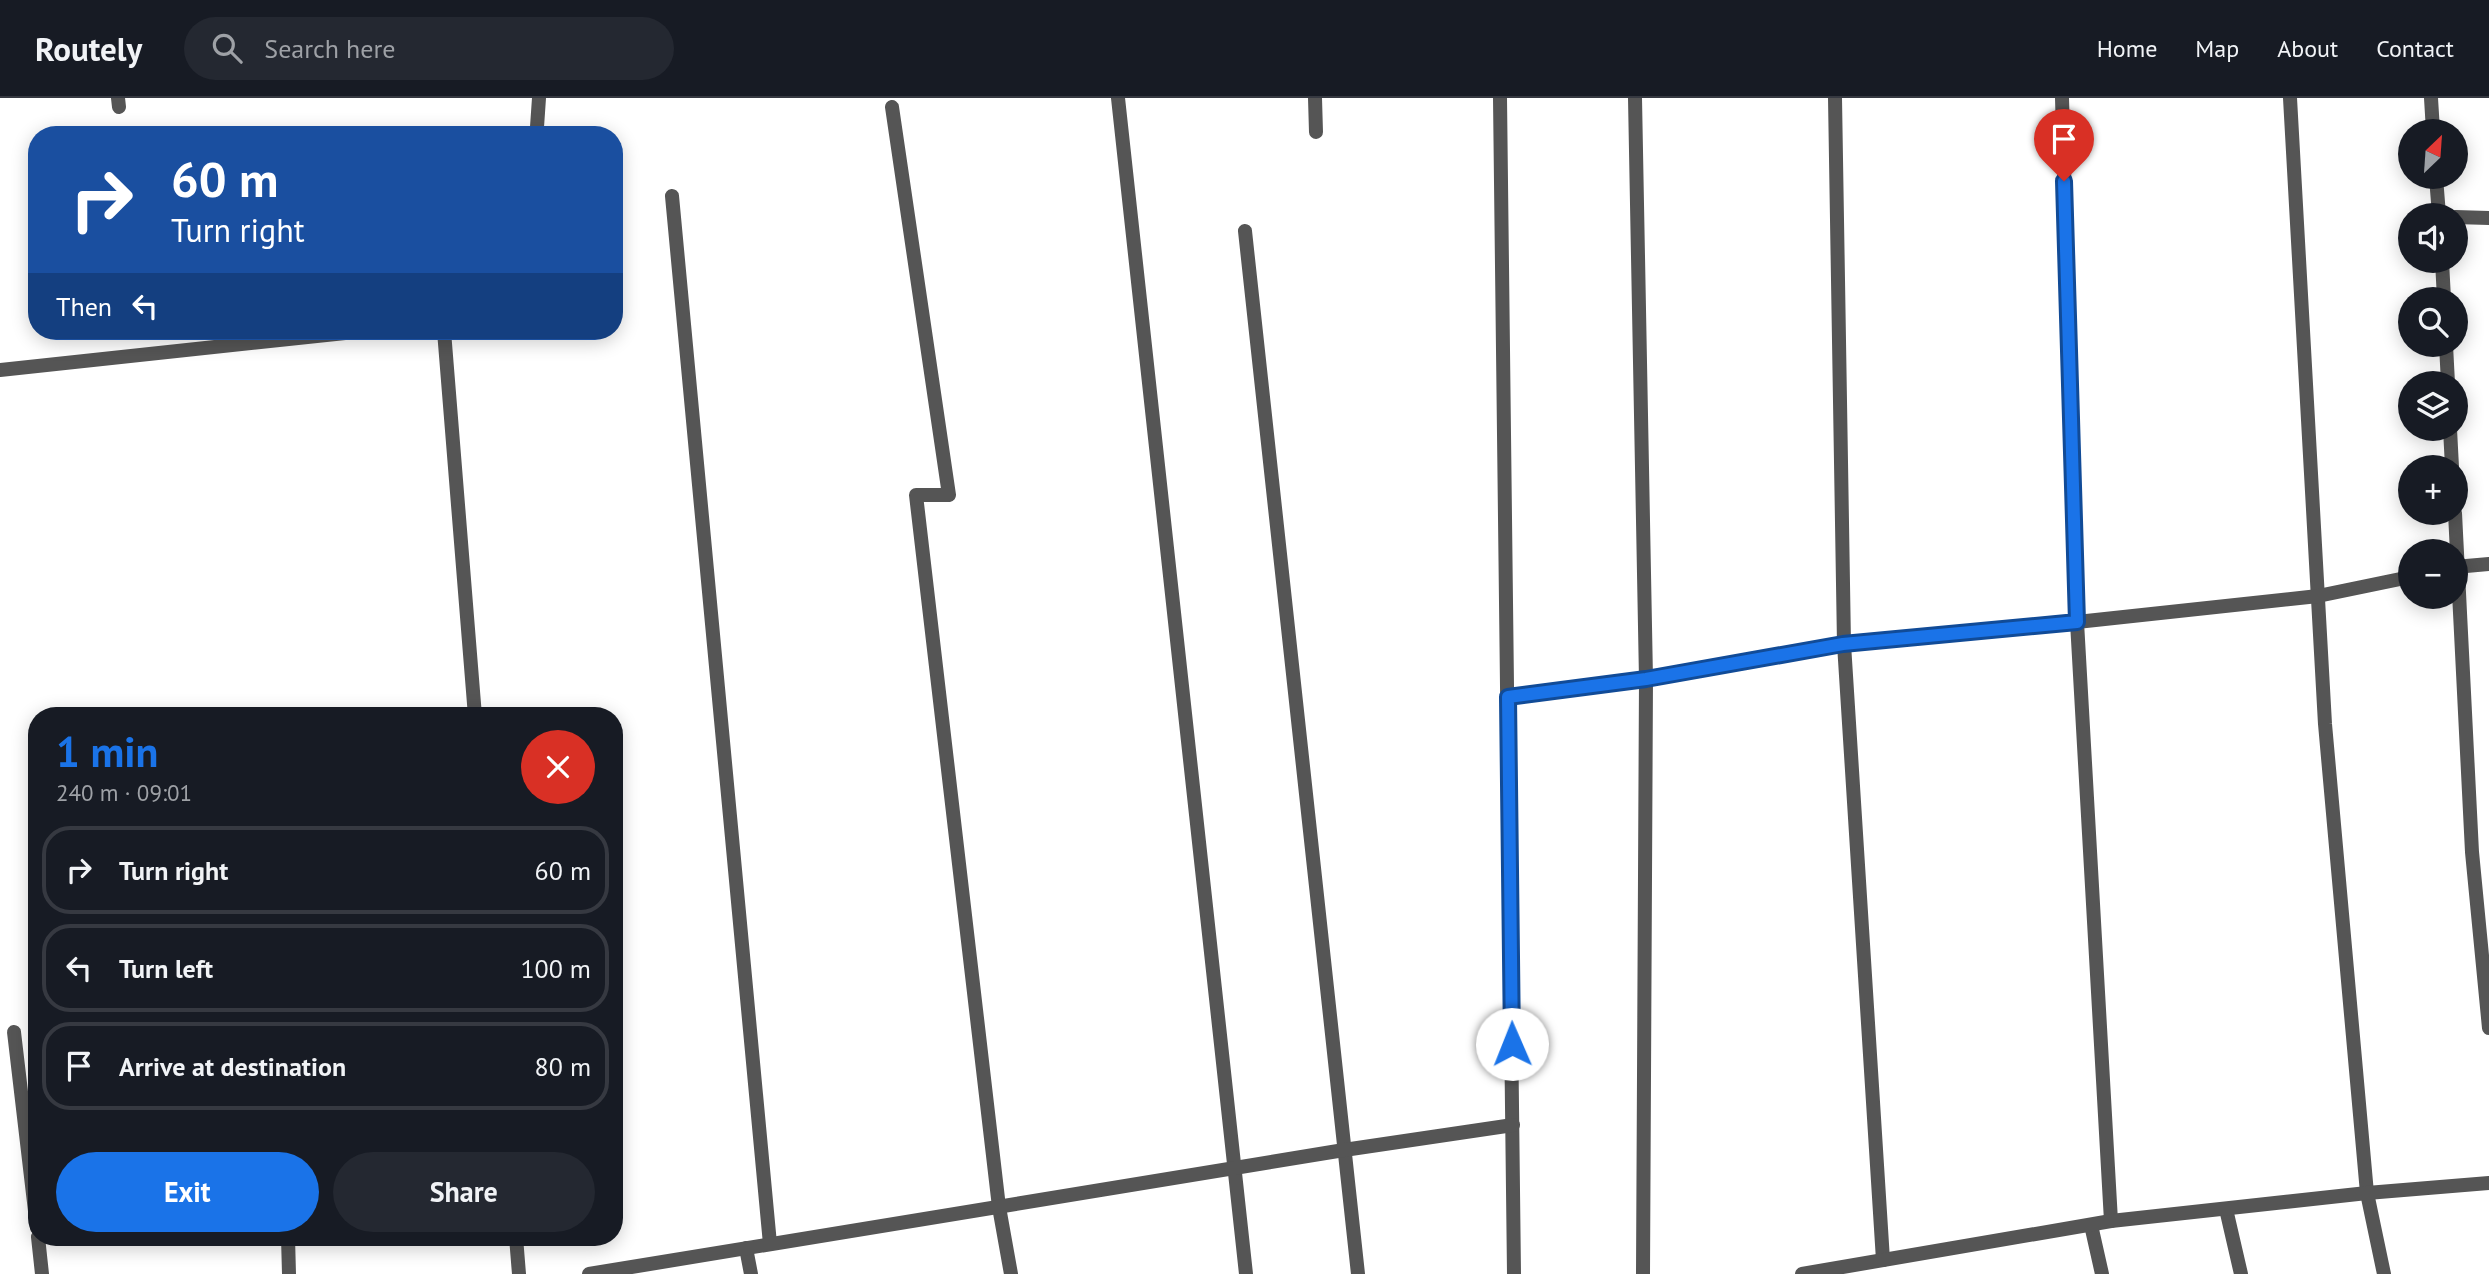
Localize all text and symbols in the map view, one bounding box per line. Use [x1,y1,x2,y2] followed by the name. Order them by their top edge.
[184,17,674,80] search box
[35,27,142,70] text: Routely
[208,29,246,67] icon: search
[264,32,395,65] text: Search here
[2097,33,2157,64] text: Home
[2195,33,2239,64] text: Map
[2277,33,2338,64] text: About
[2376,33,2454,64] text: Contact
[2034,109,2094,181] pin
[2398,119,2468,189] north arrow
[2398,119,2468,609] map controls
[2045,120,2083,158] icon: arrive
[171,147,278,211] text: 60 m
[56,154,147,245] icon: right
[2398,203,2468,273] button: sound
[171,209,305,251] text: Turn right
[126,287,164,325] icon: left
[2398,287,2468,357] button: search
[56,290,112,323] text: Then
[2398,371,2468,441] button: layers
[2398,455,2468,525] button: +
[2398,539,2468,609] button: −
[56,724,158,779] text: 1 min
[521,730,595,804] button: close
[56,778,192,807] text: 240 m · 09:01
[60,851,98,889] icon: right
[119,854,228,887] text: Turn right
[535,854,591,887] text: 60 m
[60,949,98,987] icon: left
[119,952,213,985] text: Turn left
[520,952,591,985] text: 100 m
[1475,1007,1549,1081] position arrow
[60,1047,98,1085] icon: arrive
[119,1050,346,1083] text: Arrive at destination
[535,1050,591,1083] text: 80 m
[56,1152,319,1232] button: Exit
[333,1152,595,1232] button: Share

